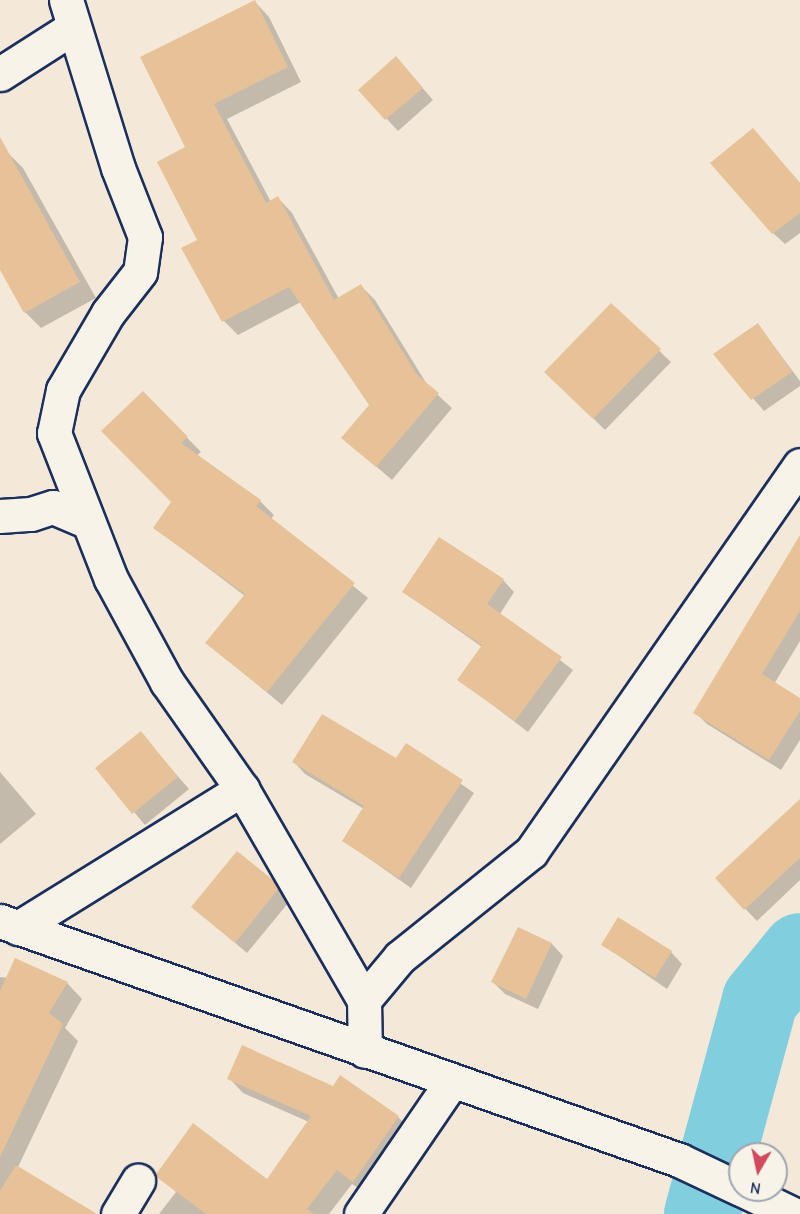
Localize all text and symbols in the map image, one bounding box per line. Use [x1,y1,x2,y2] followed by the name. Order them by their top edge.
[728,1142,788,1202] north arrow
[749,1178,762,1198] text: N

